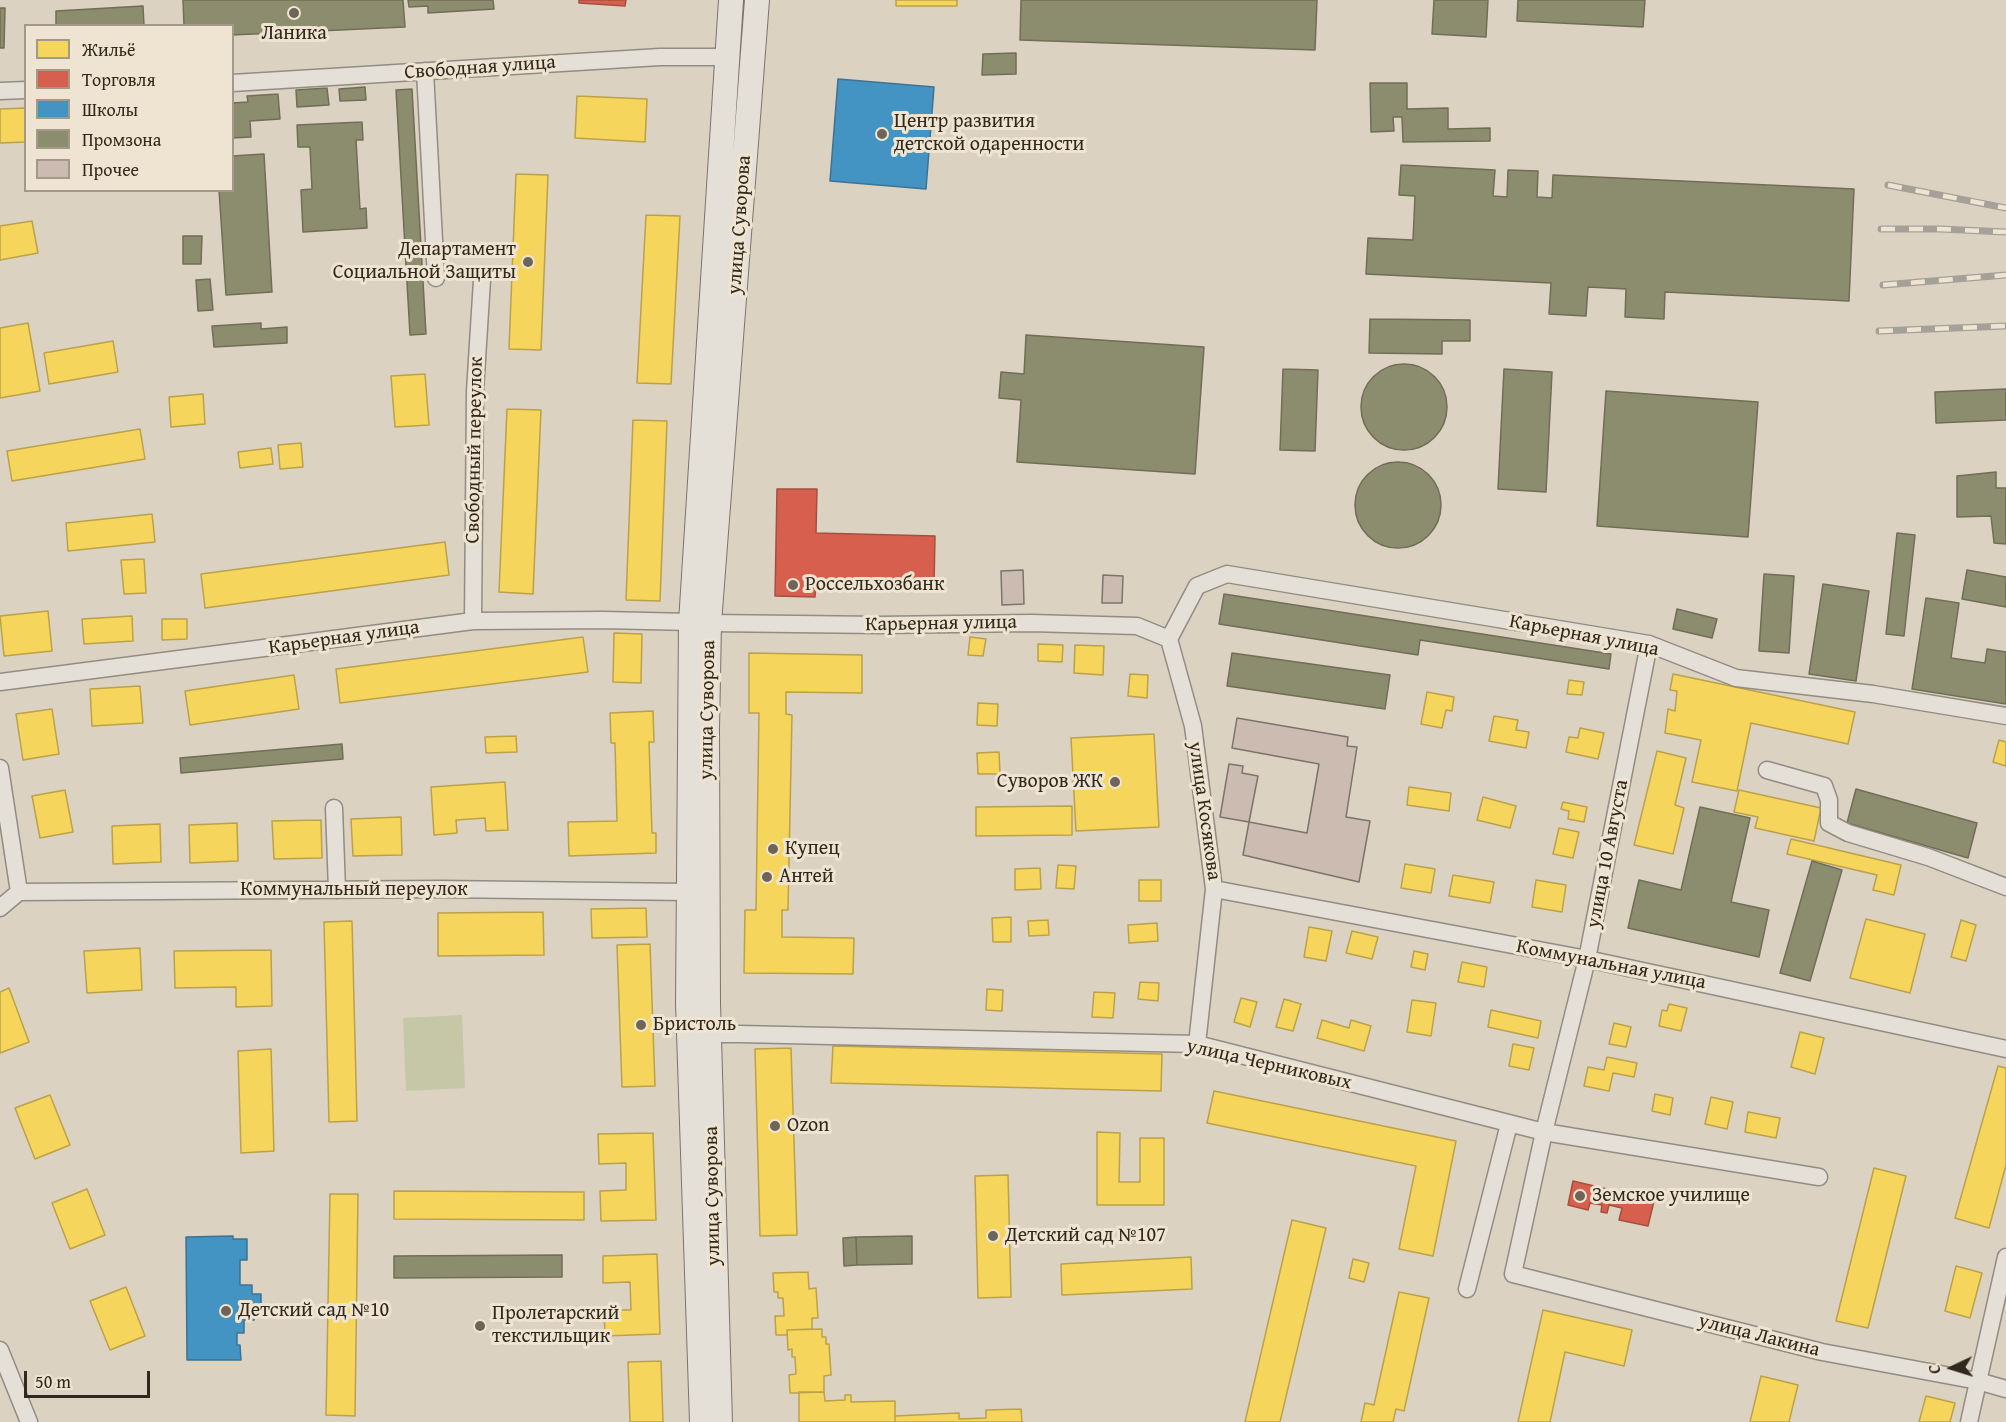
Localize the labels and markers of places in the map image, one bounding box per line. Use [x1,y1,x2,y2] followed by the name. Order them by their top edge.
[287,6,301,20] marker: Ланика
[261,22,327,46] place label: Ланика
[894,110,1084,157] place label: Центр развития детской одаренности
[875,127,889,141] marker: Центр развития детской одаренности
[333,238,516,285] place label: Департамент Социальной Защиты
[521,255,535,269] marker: Департамент Социальной Защиты
[805,573,944,597] place label: Россельхозбанк
[786,578,800,592] marker: Россельхозбанк
[997,770,1103,794] place label: Суворов ЖК
[1108,775,1122,789] marker: Суворов ЖК
[785,837,840,861] place label: Купец
[766,842,780,856] marker: Купец
[779,865,834,889] place label: Антей
[760,870,774,884] marker: Антей
[653,1013,736,1037] place label: Бристоль
[634,1018,648,1032] marker: Бристоль
[787,1114,829,1138] place label: Ozon
[768,1119,782,1133] marker: Ozon
[1592,1184,1750,1208] place label: Земское училище
[1573,1189,1587,1203] marker: Земское училище
[1005,1224,1166,1248] place label: Детский сад №107
[986,1229,1000,1243] marker: Детский сад №107
[238,1299,389,1323] place label: Детский сад №10
[492,1302,619,1349] place label: Пролетарский текстильщик
[219,1304,233,1318] marker: Детский сад №10
[473,1319,487,1333] marker: Пролетарский текстильщик

